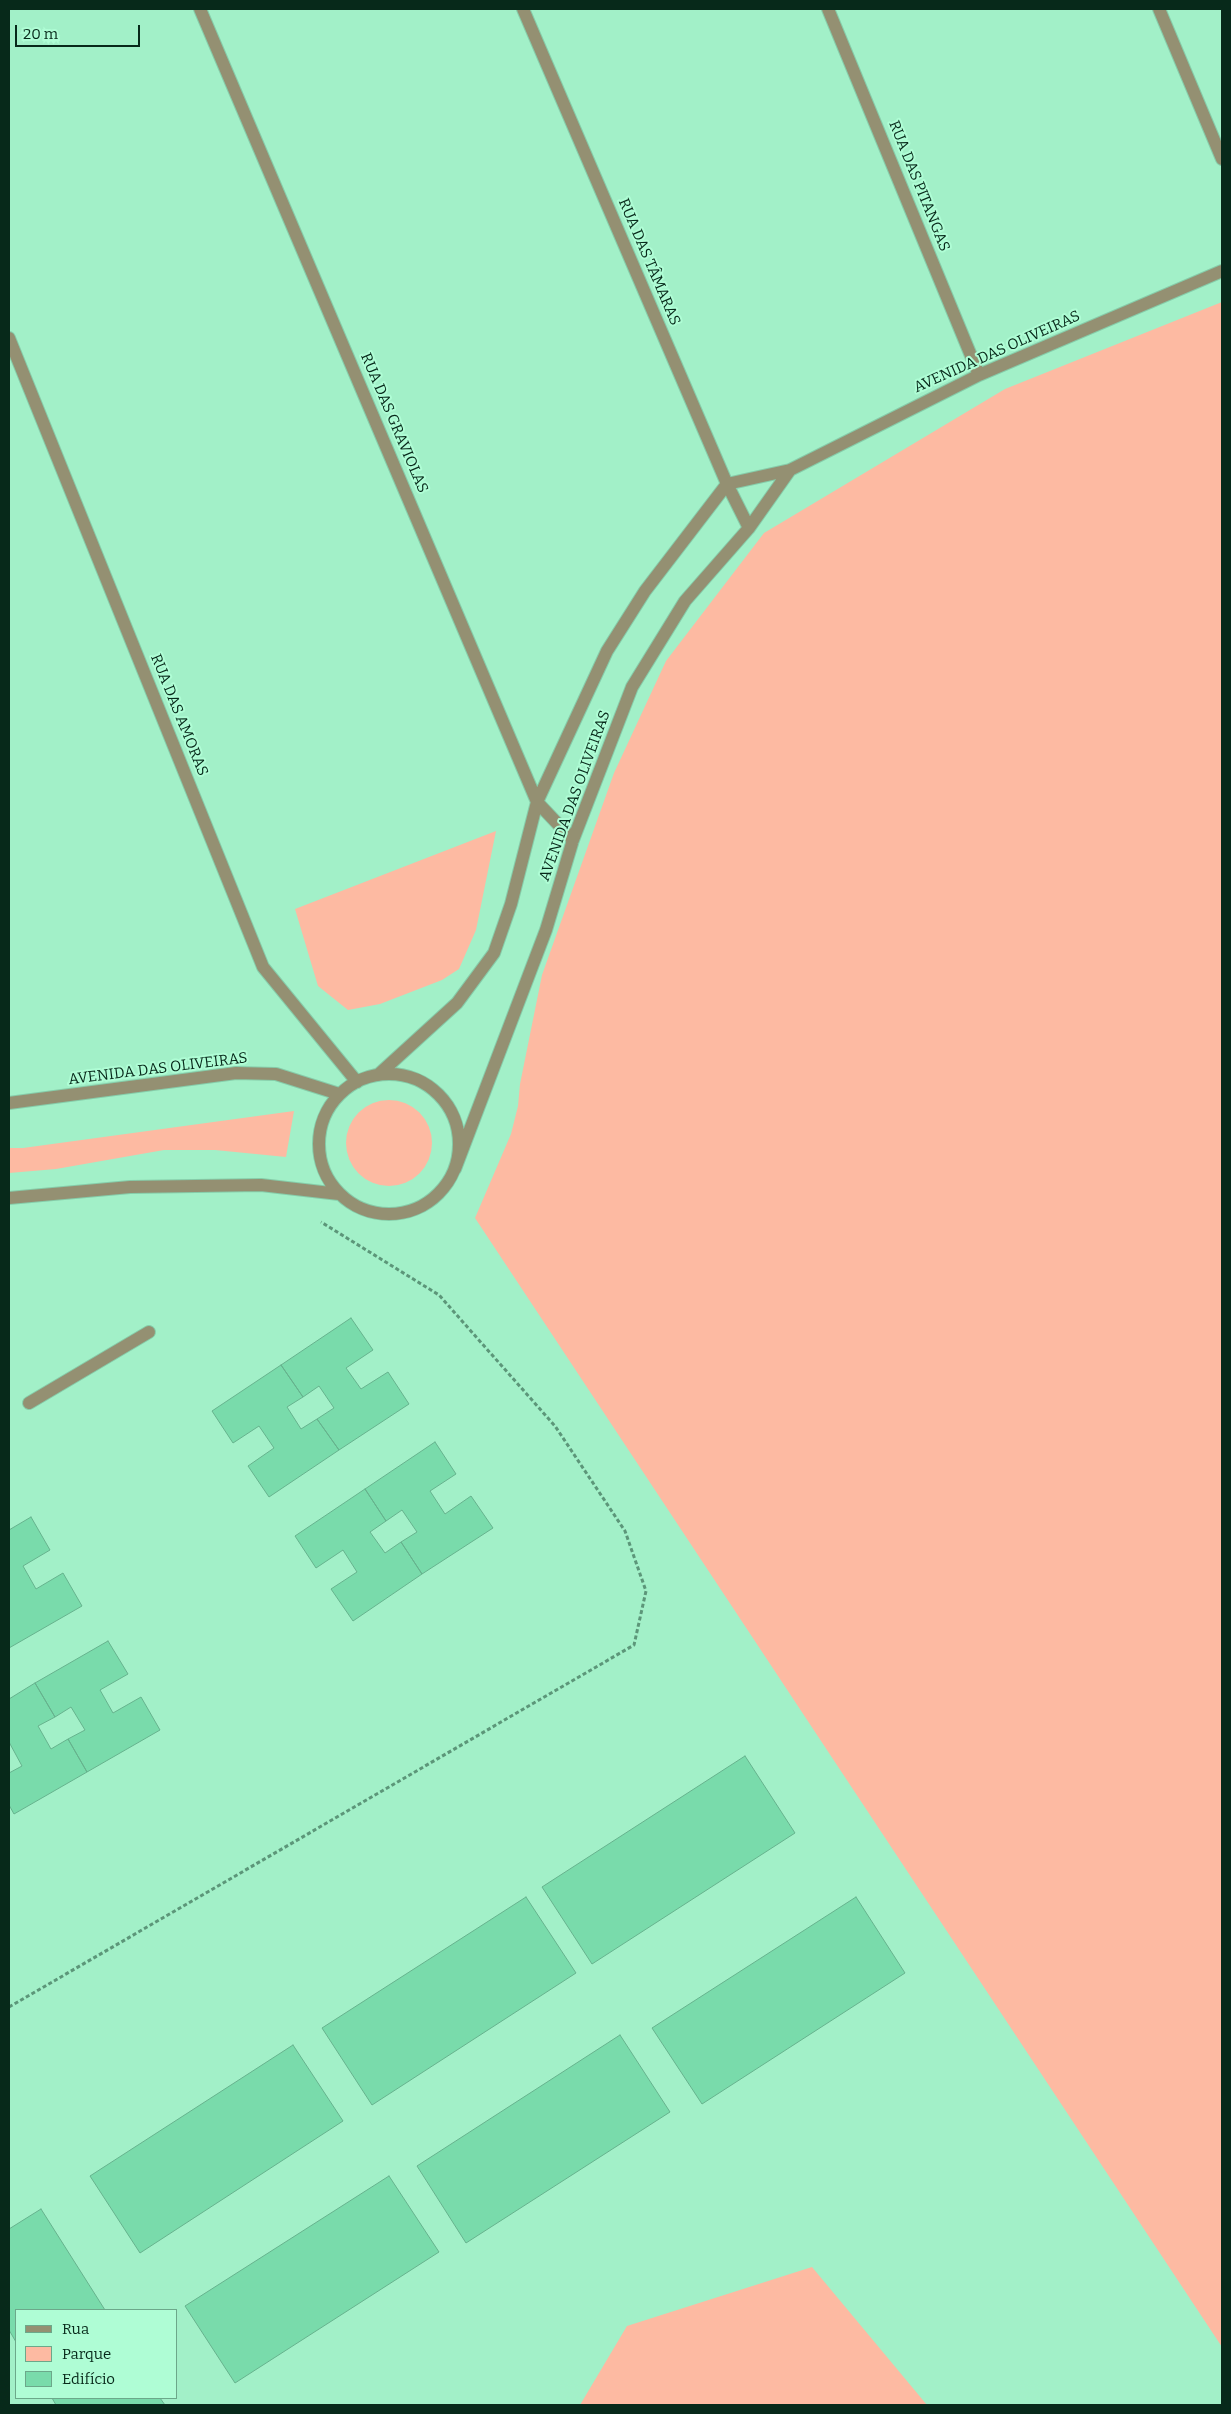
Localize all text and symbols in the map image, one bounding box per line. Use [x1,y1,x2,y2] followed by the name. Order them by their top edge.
[18,15,142,47] scale bar
[23,25,58,43] text: 20 m
[885,118,953,254] street label: RUA DAS PITANGAS
[614,196,684,328] street label: RUA DAS TÂMARAS
[911,307,1083,397] street label: AVENIDA DAS OLIVEIRAS
[356,350,432,496] street label: RUA DAS GRAVIOLAS
[146,651,212,779] street label: RUA DAS AMORAS
[536,708,614,884] street label: AVENIDA DAS OLIVEIRAS
[67,1049,249,1089] street label: AVENIDA DAS OLIVEIRAS
[15,2309,178,2399] legend
[62,2320,89,2338] text: Rua
[62,2345,111,2363] text: Parque
[62,2370,115,2388] text: Edifício

